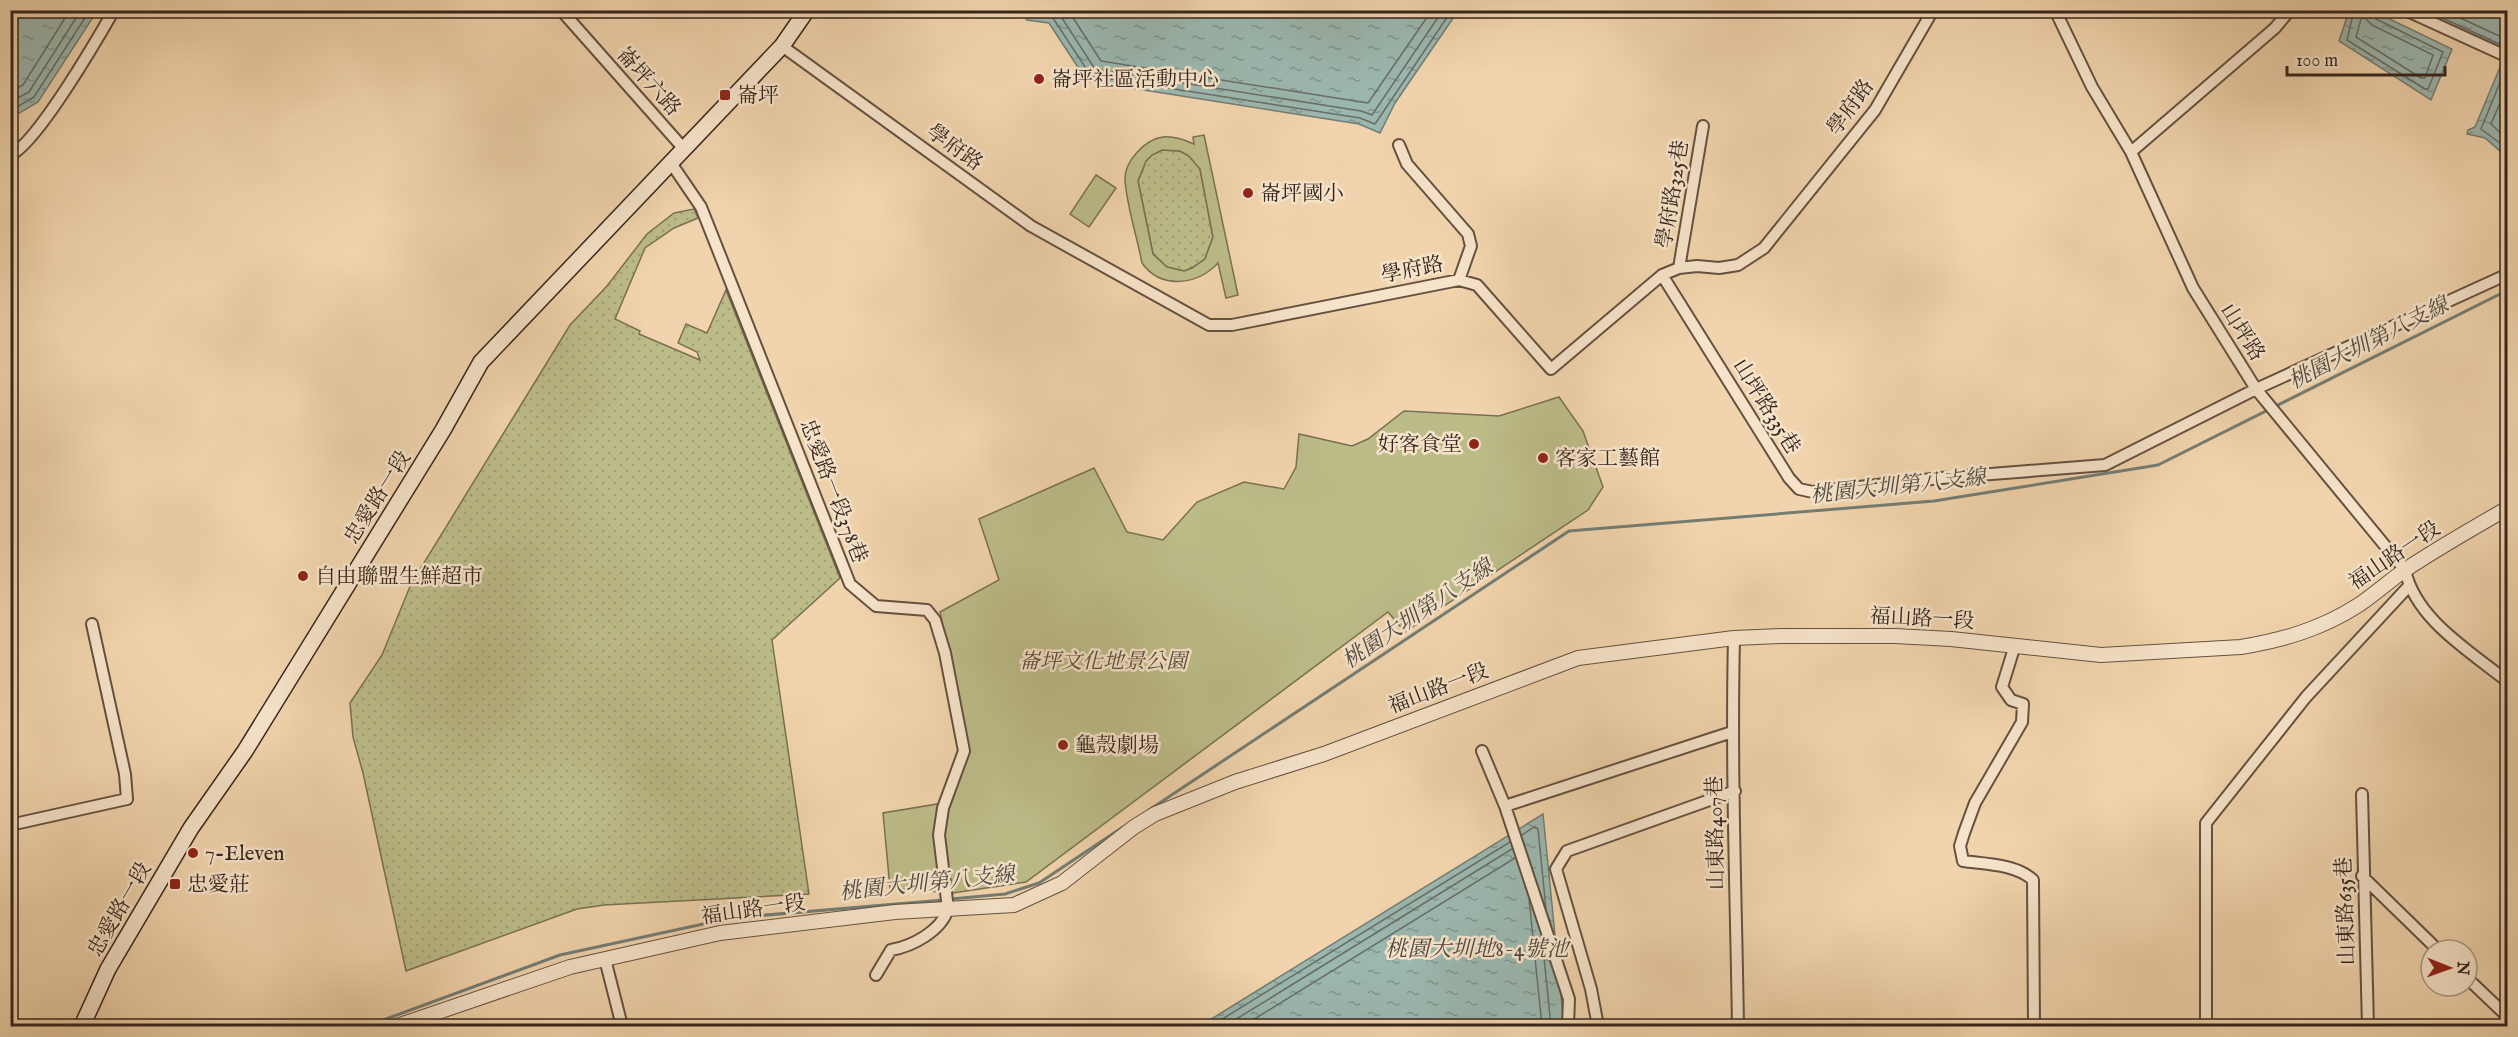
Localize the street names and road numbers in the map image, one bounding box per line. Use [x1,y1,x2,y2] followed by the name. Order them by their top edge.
[610,42,686,122] street label: 崙坪六路
[1822,74,1881,141] street label: 學府路
[921,119,988,178] street label: 學府路
[1652,138,1695,250] street label: 學府路325巷
[1379,251,1446,290] street label: 學府路
[2214,299,2270,367] street label: 山坪路
[1726,354,1806,459] street label: 山坪路335巷
[793,416,872,567] street label: 忠愛路一段378巷
[339,446,418,549] street label: 忠愛路一段
[2344,516,2446,597] street label: 福山路一段
[1869,603,1975,636] street label: 福山路一段
[1385,658,1492,721] street label: 福山路一段
[1702,776,1731,890] street label: 山東路407巷
[2331,856,2362,966] street label: 山東路635巷
[82,858,158,962] street label: 忠愛路一段
[699,890,807,931] street label: 福山路一段

